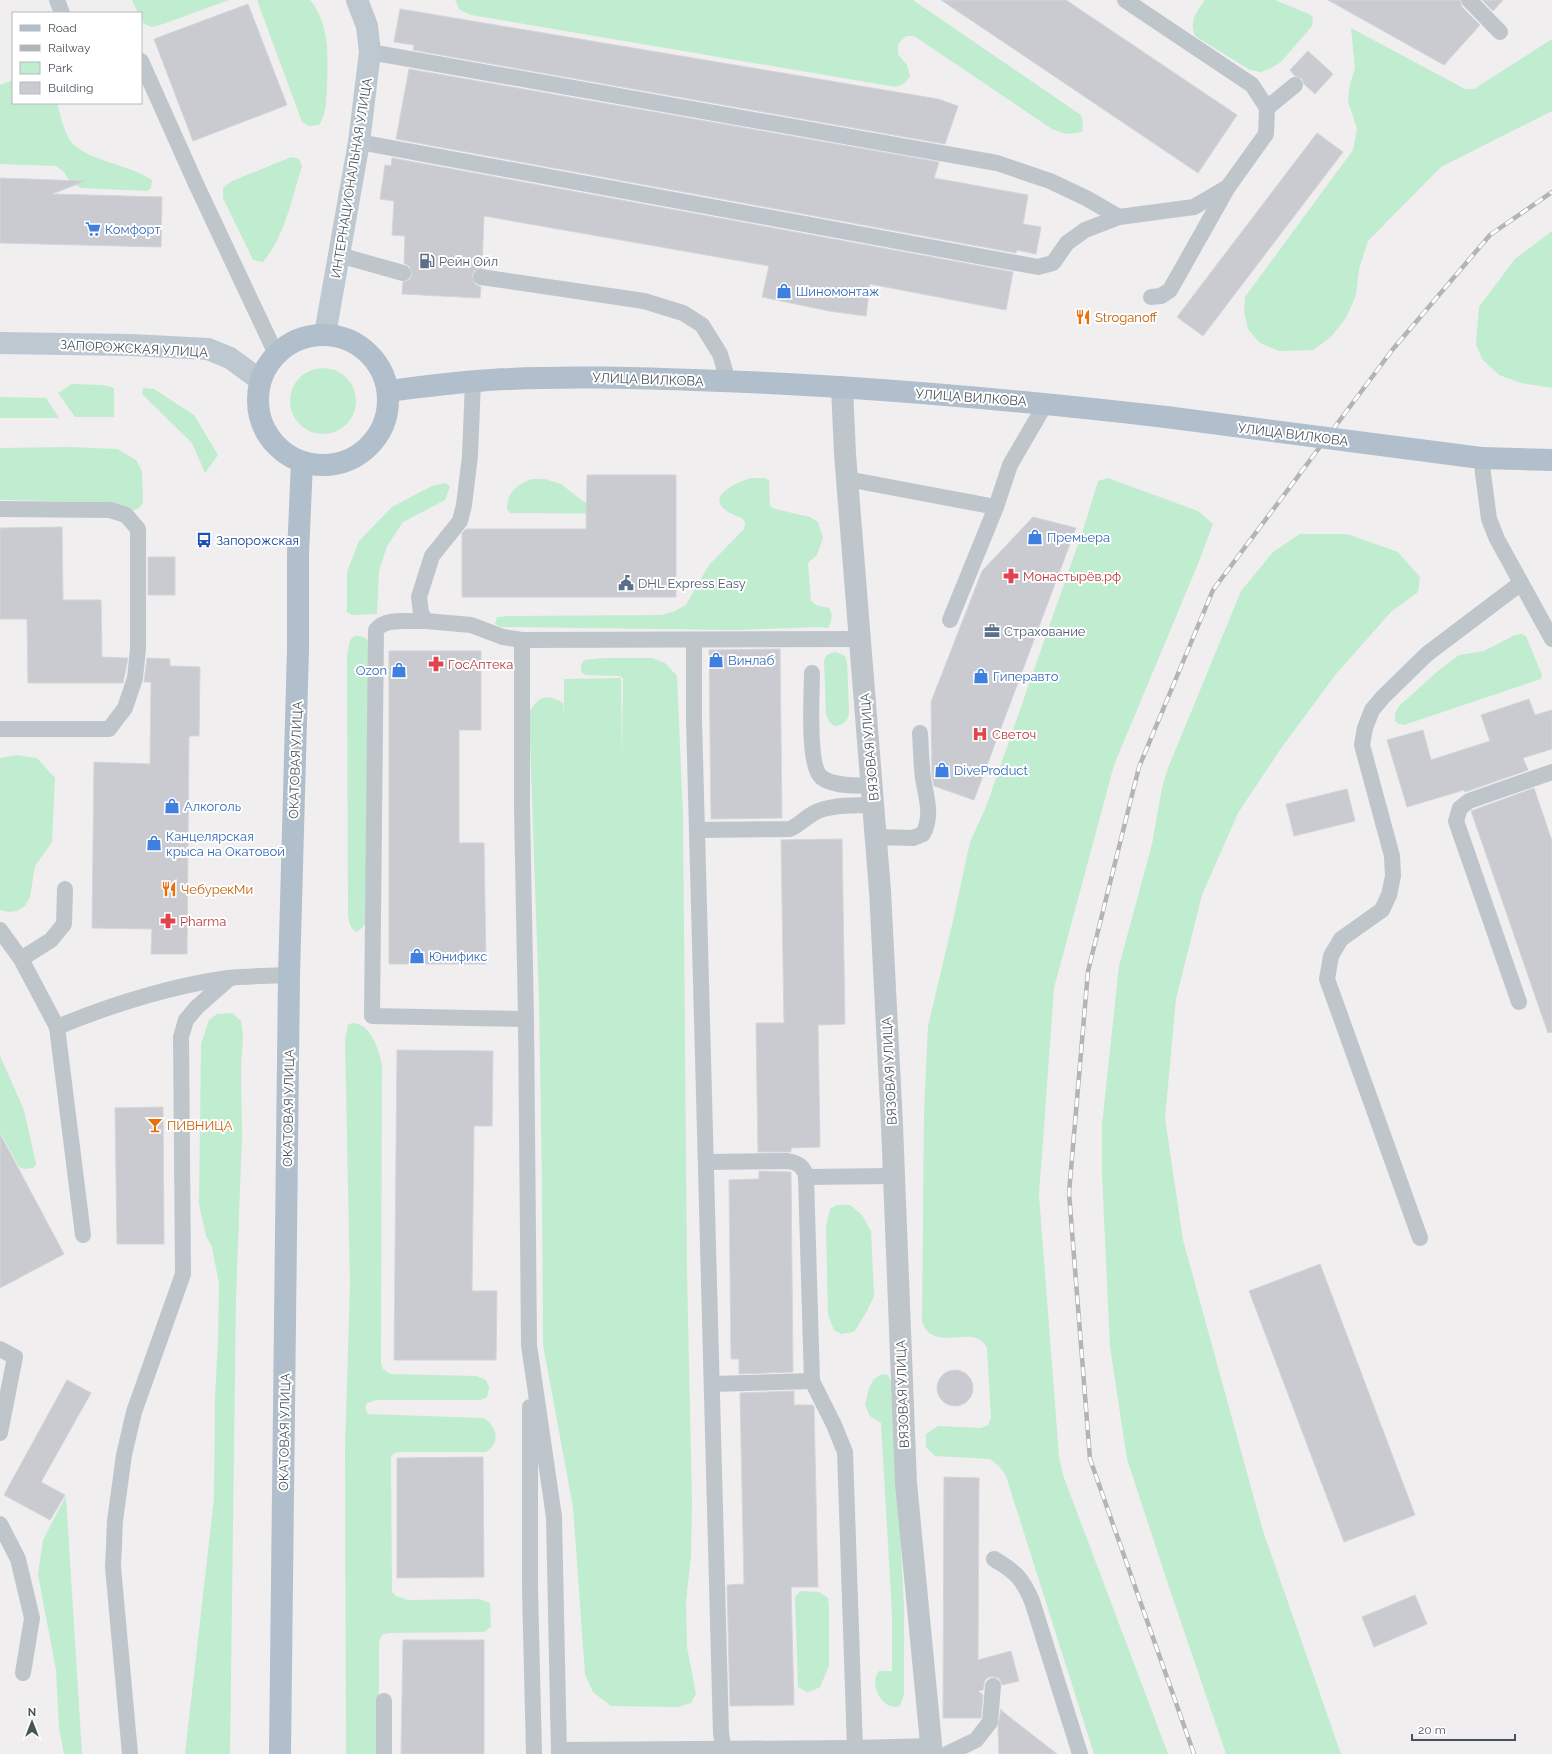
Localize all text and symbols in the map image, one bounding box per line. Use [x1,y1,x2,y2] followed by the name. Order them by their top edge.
[12,12,142,104] legend
[48,21,77,35] text: Road
[48,41,91,55] text: Railway
[48,61,73,75] text: Park
[328,77,375,279] street label: ИНТЕРНАЦИОНАЛЬНАЯ УЛИЦА
[48,81,94,95] text: Building
[84,220,102,238] supermarket icon: Комфорт
[105,222,161,237] place label: Комфорт
[418,252,436,270] fuel station icon: Рейн Ойл
[439,254,498,269] place label: Рейн Ойл
[775,282,793,300] shop icon: Шиномонтаж
[796,284,879,299] place label: Шиномонтаж
[1074,308,1092,326] restaurant icon: Stroganoff
[1095,310,1158,325] place label: Stroganoff
[60,337,209,360] street label: ЗАПОРОЖСКАЯ УЛИЦА
[592,370,704,389] street label: УЛИЦА ВИЛКОВА
[915,386,1027,409] street label: УЛИЦА ВИЛКОВА
[1237,420,1349,449] street label: УЛИЦА ВИЛКОВА
[1026,528,1044,546] shop icon: Премьера
[1047,530,1110,545] place label: Премьера
[195,531,213,549] bus stop icon: Запорожская
[216,533,299,548] place label: Запорожская
[1002,567,1020,585] pharmacy icon: Монастырёв.рф
[1023,569,1121,584] place label: Монастырёв.рф
[617,574,635,592] public building icon: DHL Express Easy
[638,576,746,591] place label: DHL Express Easy
[983,622,1001,640] office icon: Страхование
[1004,624,1086,639] place label: Страхование
[707,651,725,669] shop icon: Винлаб
[728,653,774,668] place label: Винлаб
[427,655,445,673] pharmacy icon: ГосАптека
[448,657,513,672] place label: ГосАптека
[390,661,408,679] shop icon: Ozon
[356,663,387,678] place label: Ozon
[972,667,990,685] shop icon: Гиперавто
[993,669,1059,684] place label: Гиперавто
[857,692,882,802] street label: ВЯЗОВАЯ УЛИЦА
[286,701,305,819] street label: ОКАТОВАЯ УЛИЦА
[971,725,989,743] hospital icon: Светоч
[992,727,1036,742] place label: Светоч
[933,761,951,779] shop icon: DiveProduct
[954,763,1029,778] place label: DiveProduct
[163,797,181,815] shop icon: Алкоголь
[184,799,241,814] place label: Алкоголь
[166,829,285,859] place label: Канцелярская крыса на Окатовой
[145,834,163,852] shop icon: Канцелярская крыса на Окатовой
[160,880,178,898] restaurant icon: ЧебурекМи
[181,882,253,897] place label: ЧебурекМи
[159,912,177,930] pharmacy icon: Pharma
[180,914,226,929] place label: Pharma
[408,947,426,965] shop icon: Юнификс
[429,949,487,964] place label: Юнификс
[879,1016,900,1125] street label: ВЯЗОВАЯ УЛИЦА
[280,1049,297,1167] street label: ОКАТОВАЯ УЛИЦА
[146,1116,164,1134] bar icon: ПИВНИЦА
[167,1118,233,1133] place label: ПИВНИЦА
[893,1339,912,1448] street label: ВЯЗОВАЯ УЛИЦА
[276,1373,293,1491] street label: ОКАТОВАЯ УЛИЦА
[12,1702,52,1742] north arrow
[28,1706,36,1719] text: N
[1412,1716,1515,1742] scale bar
[1418,1723,1446,1737] text: 20 m

